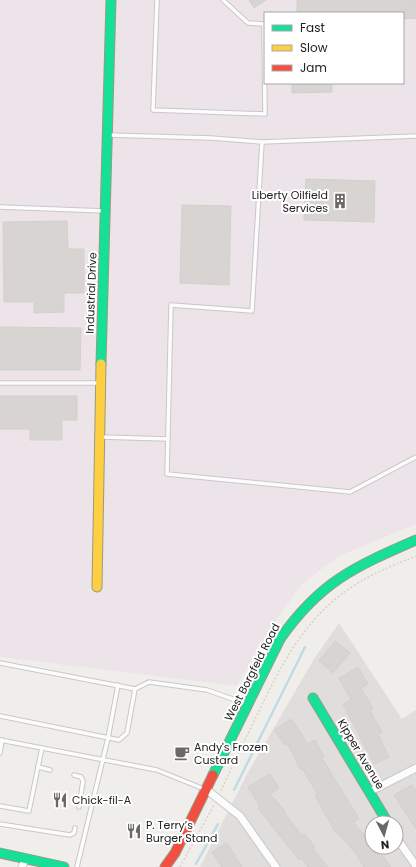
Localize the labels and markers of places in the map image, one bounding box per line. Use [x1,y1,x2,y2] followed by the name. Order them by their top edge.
[252,187,328,216] place label: Liberty Oilfield Services
[331,192,349,210] building icon: Liberty Oilfield Services
[194,739,268,768] place label: Andy's Frozen Custard
[173,744,191,762] cafe icon: Andy's Frozen Custard
[51,791,69,809] restaurant icon: Chick-fil-A
[72,792,132,808] place label: Chick-fil-A
[146,817,218,846] place label: P. Terry’s Burger Stand
[125,822,143,840] restaurant icon: P. Terry’s Burger Stand

